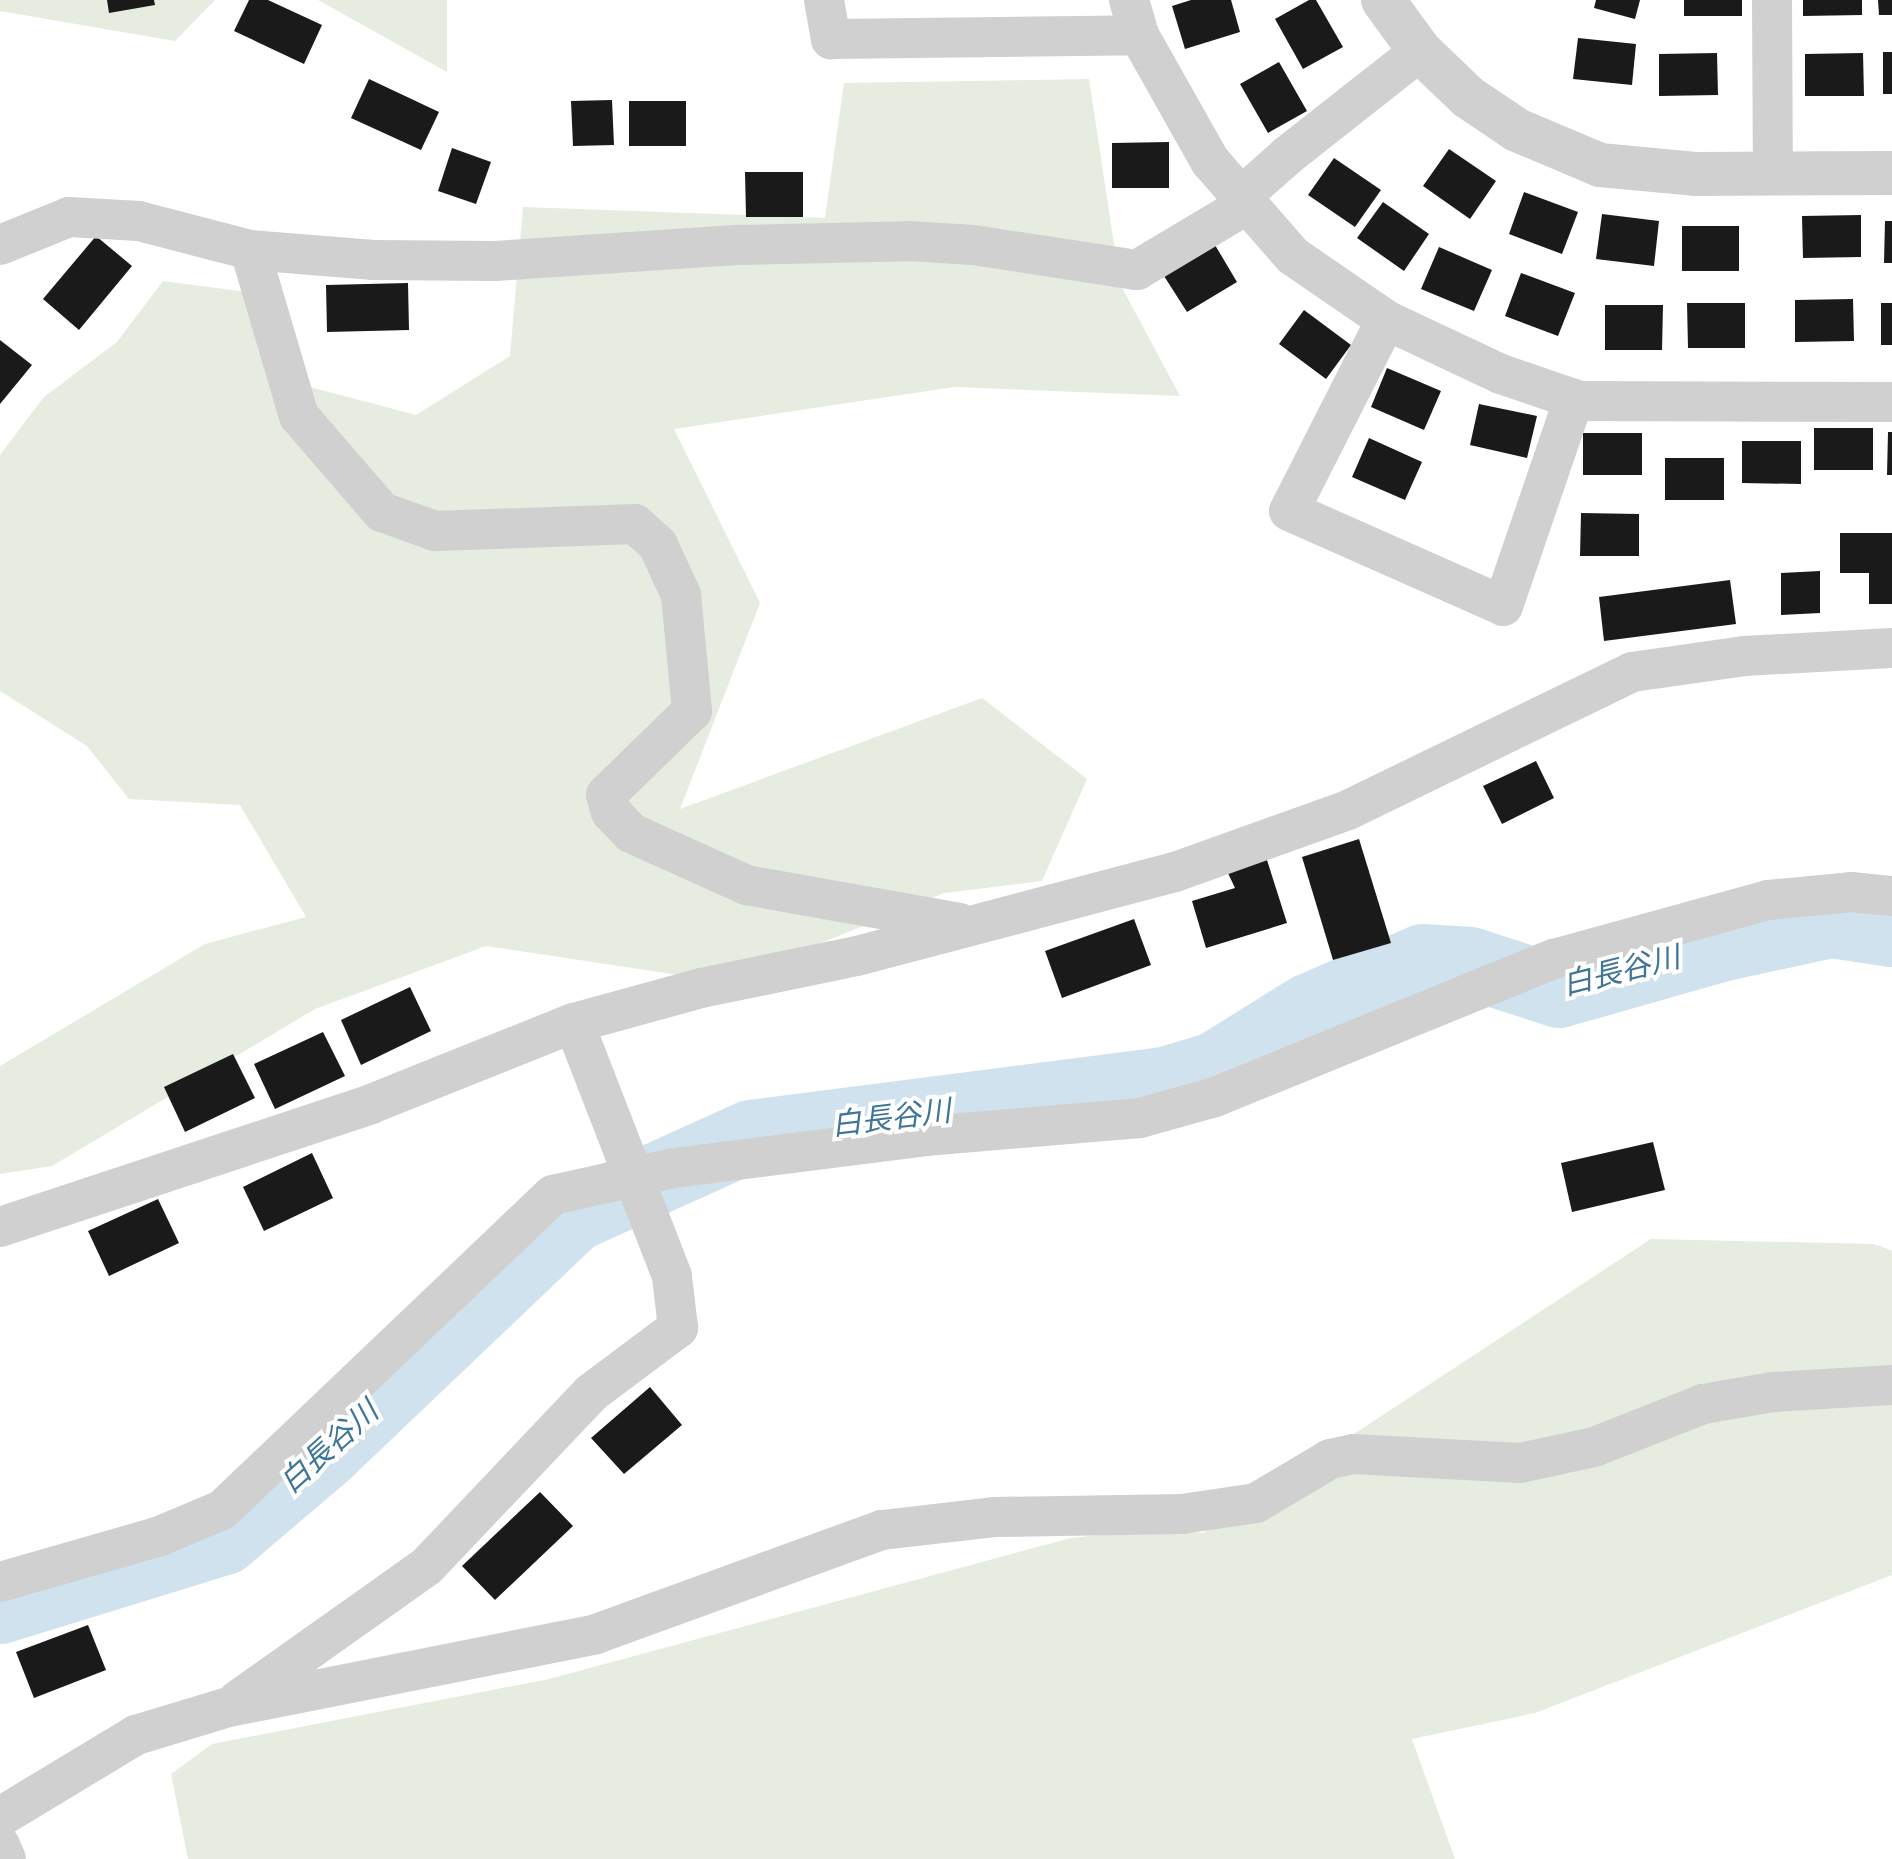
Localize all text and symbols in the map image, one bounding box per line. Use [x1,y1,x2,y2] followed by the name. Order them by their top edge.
[1558,939,1684,1003] water label: 白長谷川
[829,1093,953,1143] water label: 白長谷川
[272,1393,386,1501] water label: 白長谷川

